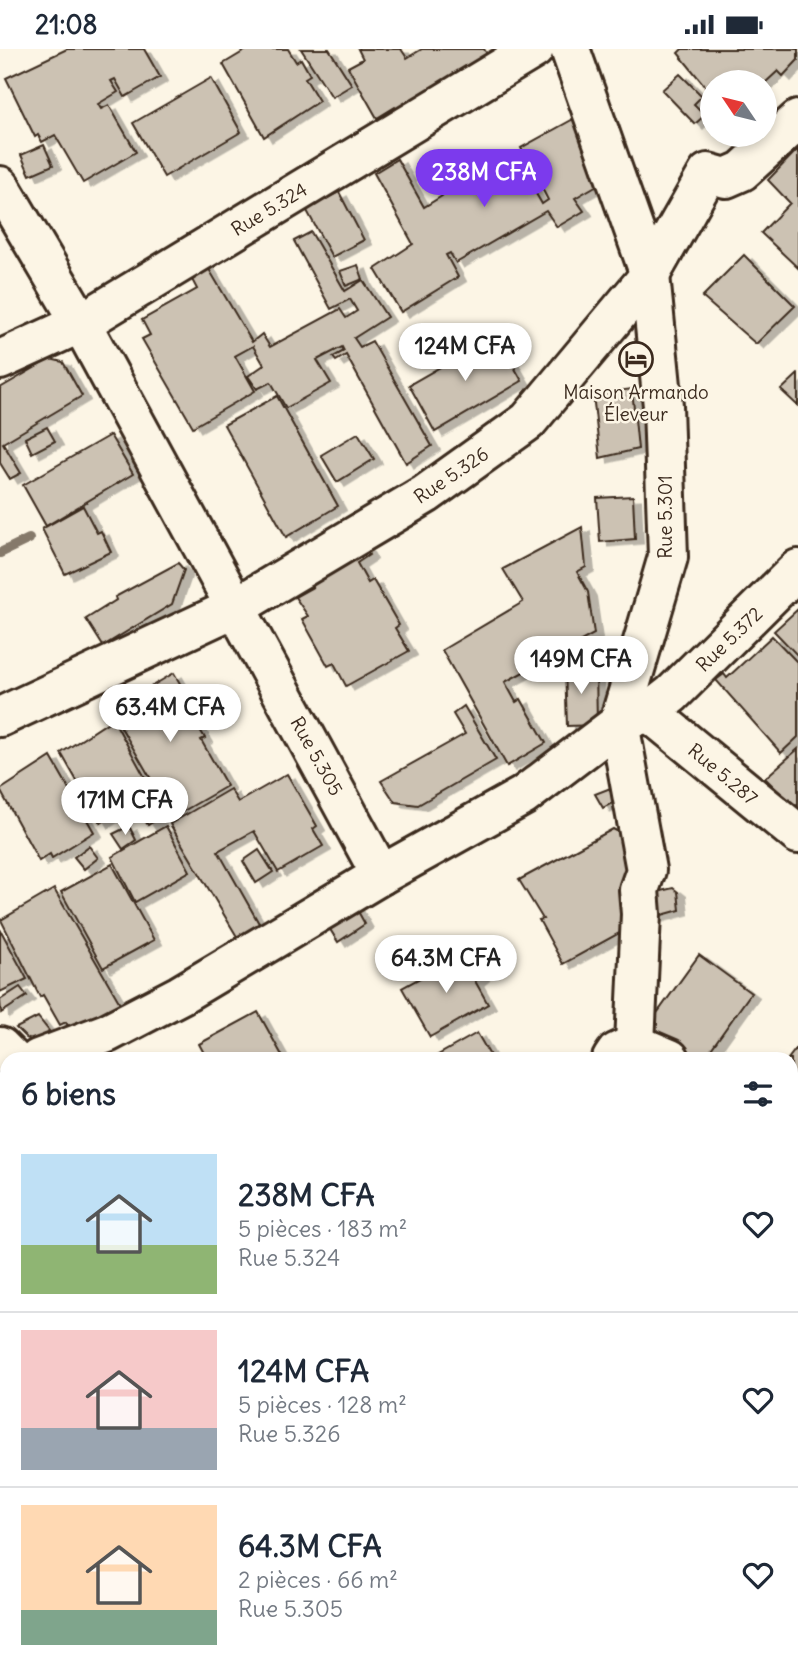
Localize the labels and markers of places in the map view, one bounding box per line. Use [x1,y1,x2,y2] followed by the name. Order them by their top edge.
[412,149,556,209] pin: 238M CFA
[393,323,537,383] pin: 124M CFA
[617,340,655,378] hotel icon: Maison Armando Éleveur
[563,380,709,426] place label: Maison Armando Éleveur
[509,637,653,696] pin: 149M CFA
[90,685,250,744] pin: 63.4M CFA
[53,777,197,837] pin: 171M CFA
[366,935,526,995] pin: 64.3M CFA

